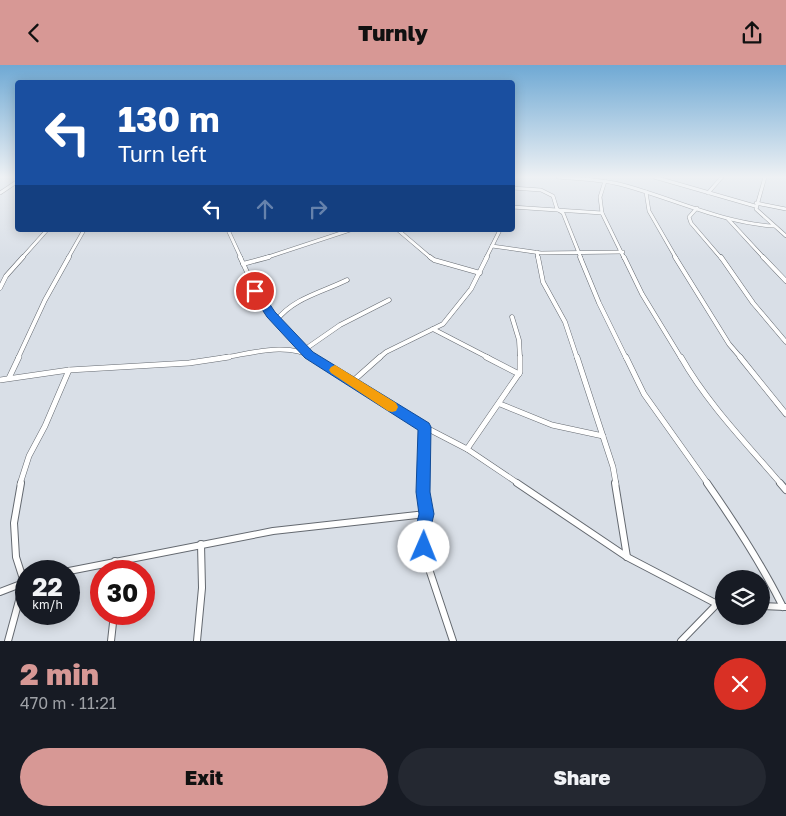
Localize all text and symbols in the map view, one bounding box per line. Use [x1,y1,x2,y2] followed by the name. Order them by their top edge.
[20,19,48,47] icon: back
[358,19,428,46] text: Turnly
[738,19,766,47] icon: share
[118,98,220,140] text: 130 m
[35,100,100,165] icon: left
[118,140,207,167] text: Turn left
[198,195,226,223] icon: left
[251,195,279,223] icon: ahead
[304,195,332,223] icon: right
[234,270,276,312] pin
[241,277,269,305] icon: arrive
[397,520,449,572] position arrow
[90,560,155,625] speed limit sign: 30
[715,570,770,625] map controls
[715,570,770,625] button: layers
[32,571,63,602] text: 22
[32,597,63,612] text: km/h
[20,656,99,692] text: 2 min
[714,658,766,710] button: close
[20,693,116,713] text: 470 m · 11:21
[20,748,388,806] button: Exit
[398,748,766,806] button: Share

